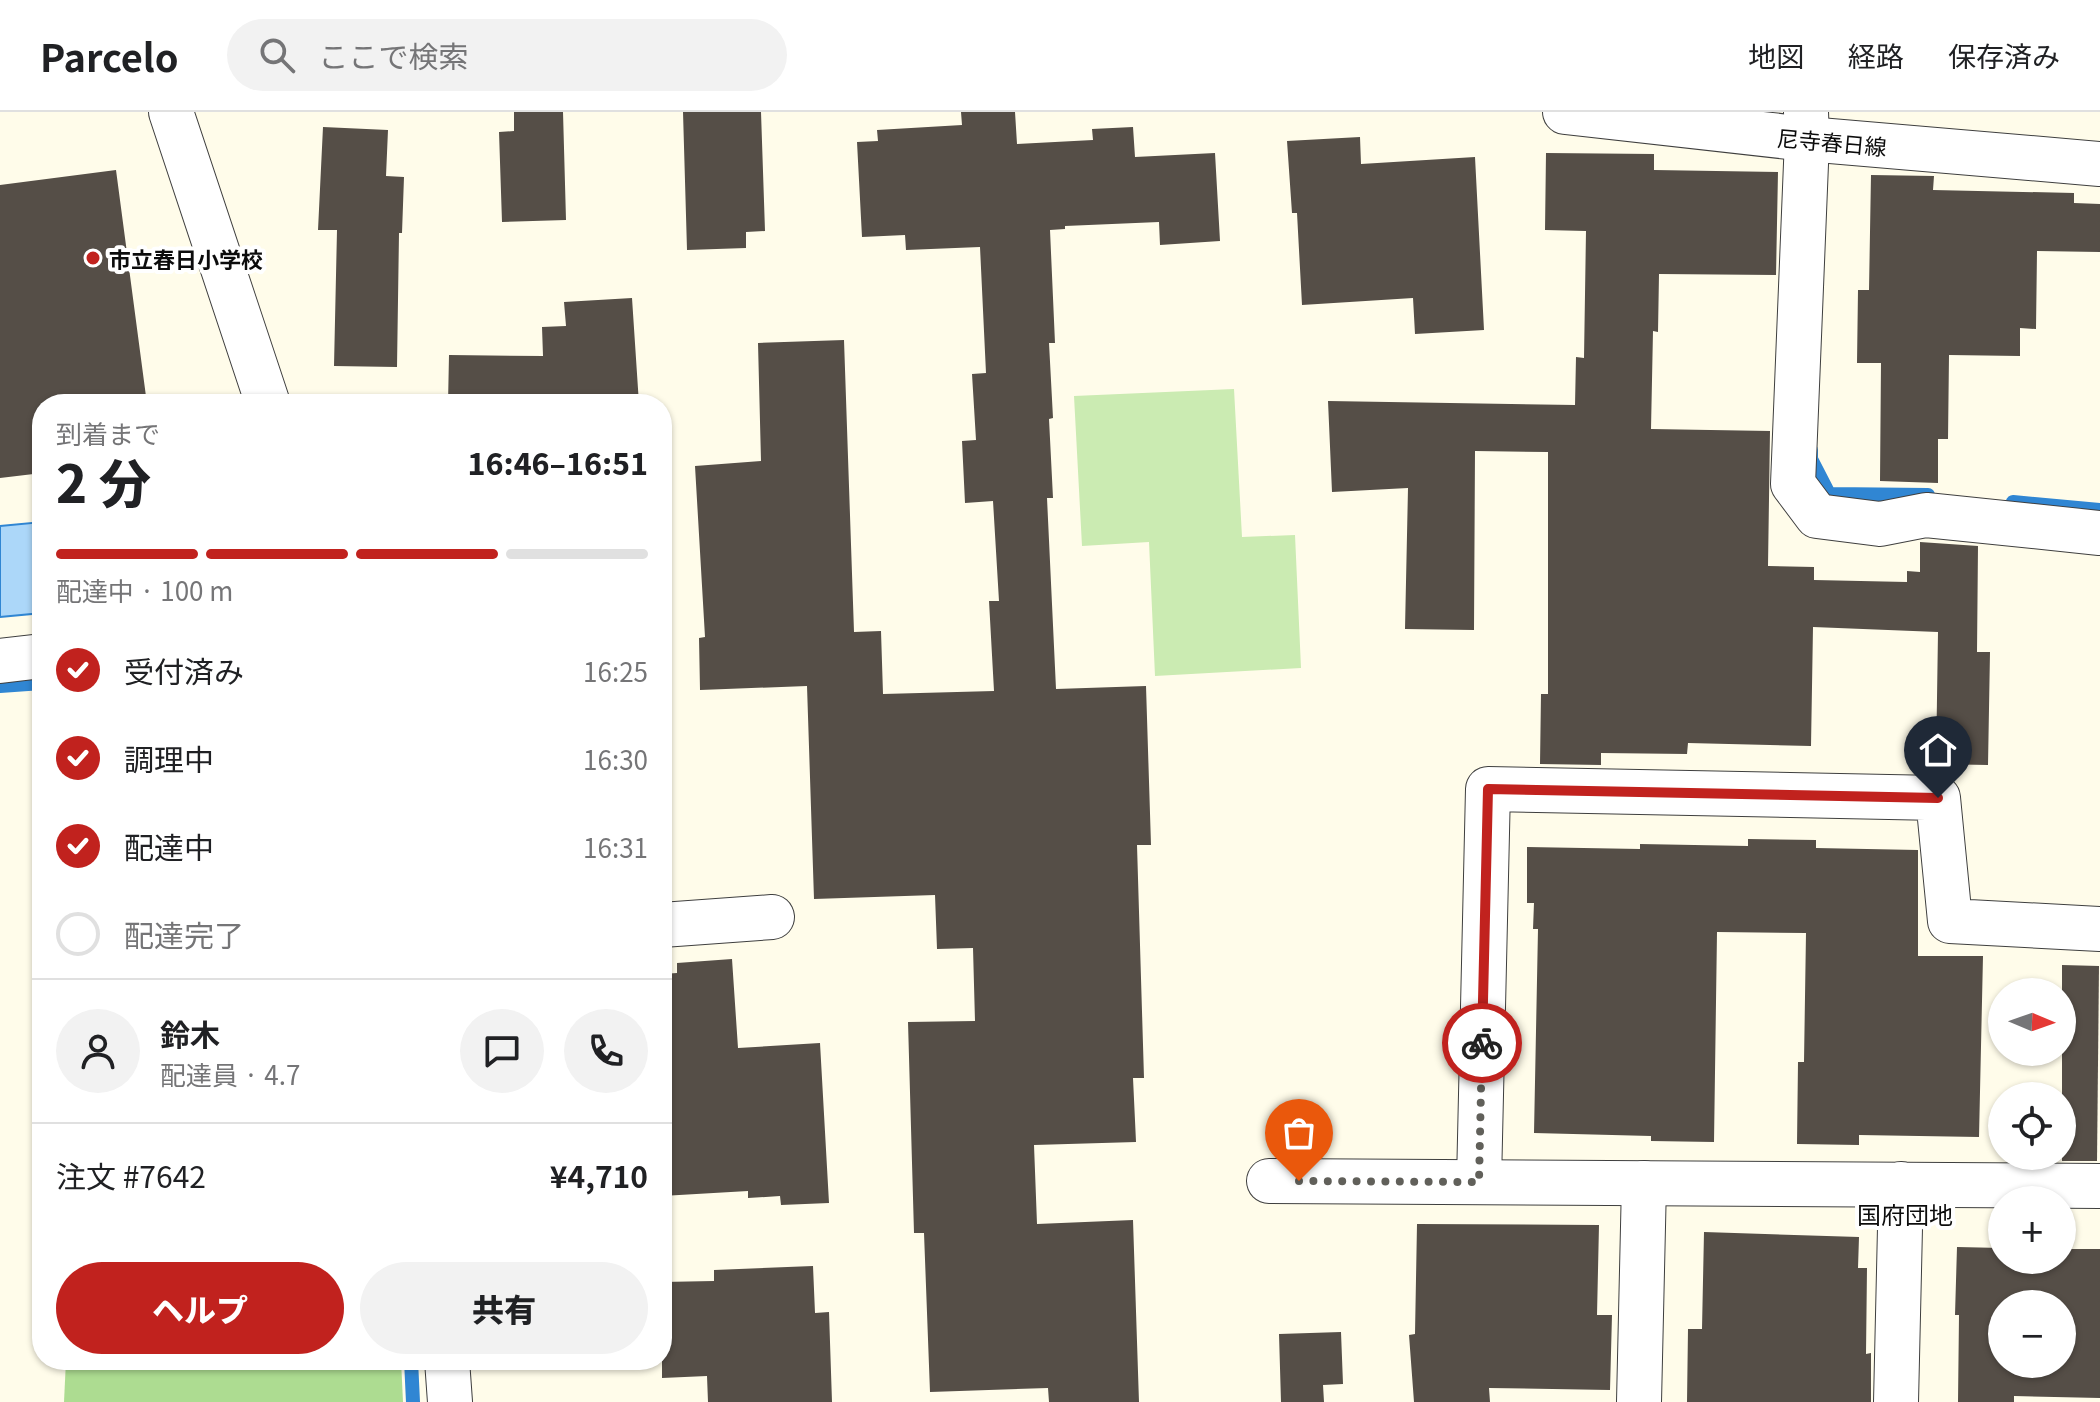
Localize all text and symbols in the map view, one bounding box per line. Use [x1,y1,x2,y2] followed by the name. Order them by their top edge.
[227,19,787,91] search box
[40,28,179,83] text: Parcelo
[255,33,299,77] icon: search
[319,33,469,77] text: ここで検索
[1748,35,1804,75] text: 地図
[1848,35,1904,75] text: 経路
[1948,35,2060,75] text: 保存済み
[1776,120,1888,162] street label: 尼寺春日線
[109,242,263,274] place label: 市立春日小学校
[84,249,102,267] marker: 市立春日小学校
[56,414,160,451] text: 到着まで
[468,440,648,484] text: 16:46–16:51
[56,443,151,518] text: 2 分
[56,571,233,608] text: 配達中 · 100 m
[56,648,100,692] icon: check
[124,648,244,692] text: 受付済み
[583,652,648,689] text: 16:25
[1904,716,1972,798] pin
[1916,728,1960,772] icon: home
[56,736,100,780] icon: check
[124,736,214,780] text: 調理中
[583,740,648,777] text: 16:30
[56,824,100,868] icon: check
[124,824,214,868] text: 配達中
[583,828,648,865] text: 16:31
[124,912,244,956] text: 配達完了
[1988,978,2076,1066] north arrow
[1988,978,2076,1378] map controls
[1442,1003,1522,1083] courier
[56,1009,140,1093] button: person
[460,1009,544,1093] button: chat
[564,1009,648,1093] button: phone
[160,1011,220,1055] text: 鈴木
[1460,1021,1504,1065] icon: bike
[160,1055,300,1092] text: 配達員 · 4.7
[1988,1082,2076,1170] button: locate
[1265,1099,1333,1181] pin
[1277,1111,1321,1155] icon: bag
[56,1153,206,1197] text: 注文 #7642
[550,1153,648,1197] text: ¥4,710
[1988,1186,2076,1274] button: +
[1857,1196,1953,1231] district label: 国府団地
[56,1262,344,1354] button: ヘルプ
[360,1262,648,1354] button: 共有
[1988,1290,2076,1378] button: −

